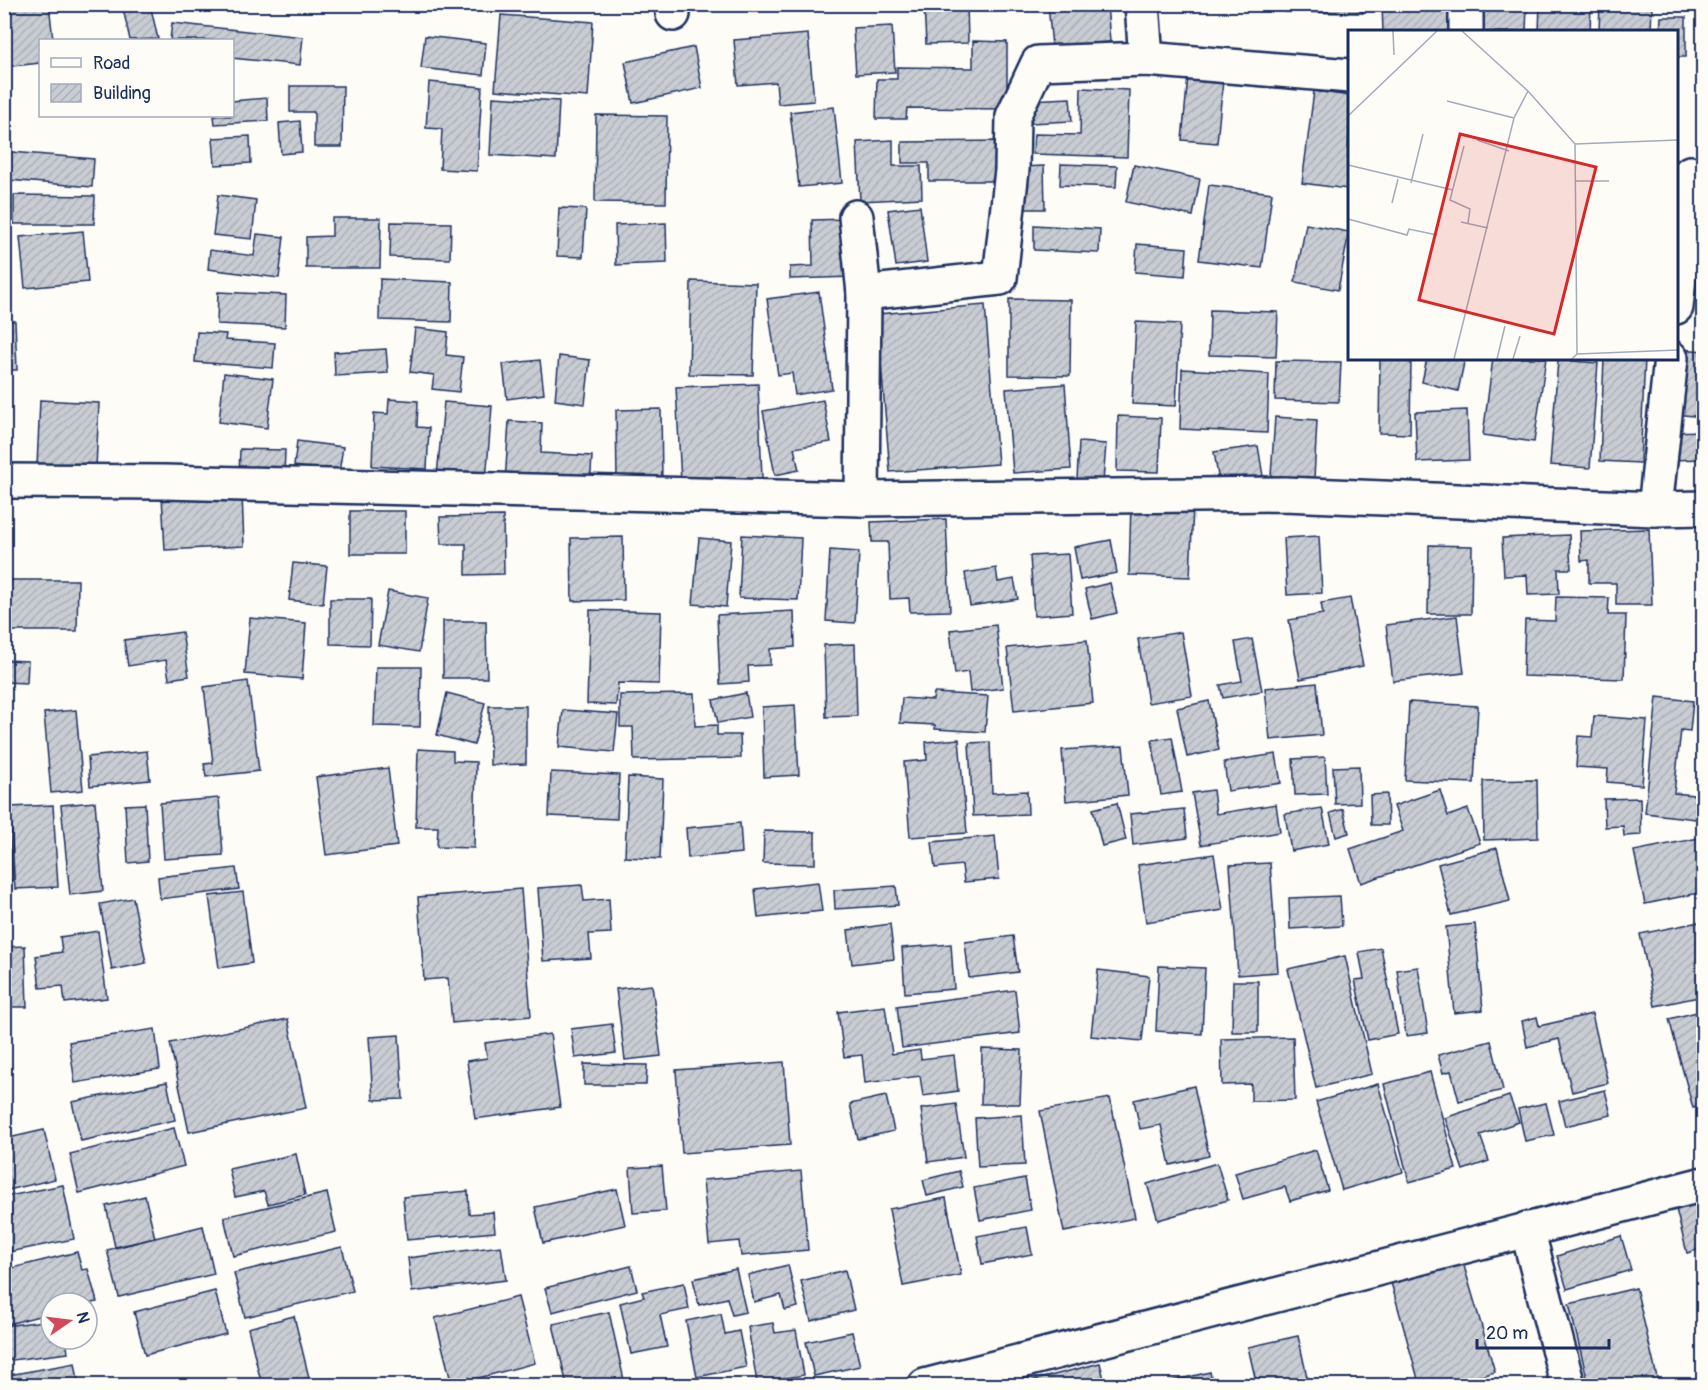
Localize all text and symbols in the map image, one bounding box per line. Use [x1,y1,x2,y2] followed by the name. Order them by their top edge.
[1348,30,1678,360] inset map
[39,39,234,117] legend
[93,52,130,75] text: Road
[93,82,151,105] text: Building
[39,1291,99,1351] north arrow
[72,1310,94,1325] text: N
[1477,1312,1609,1350] scale bar
[1486,1322,1528,1345] text: 20 m

